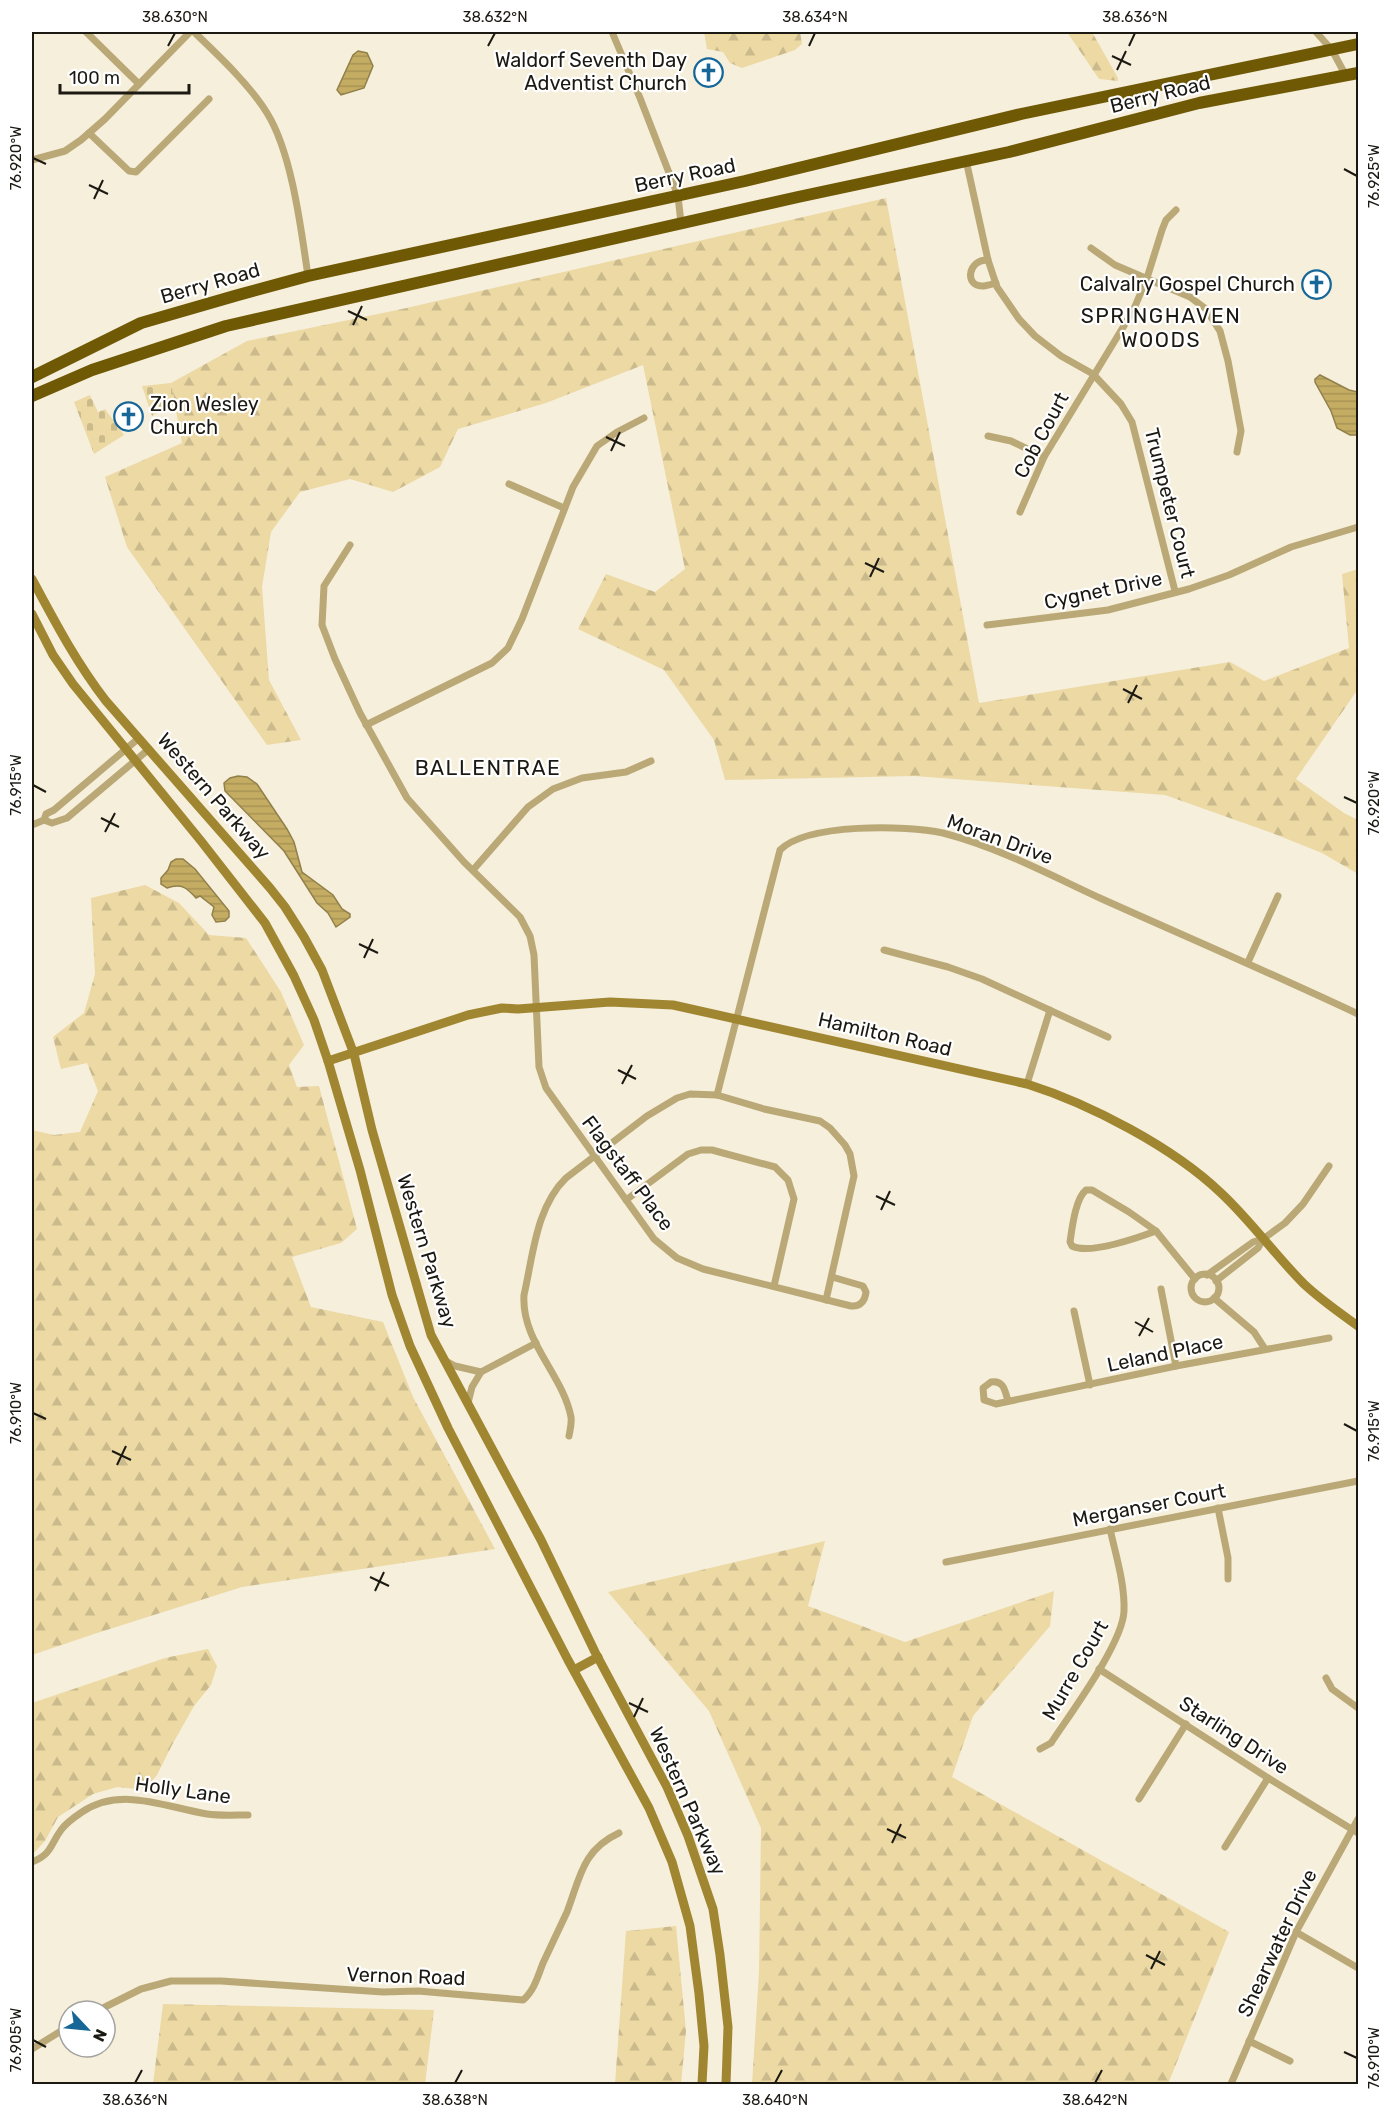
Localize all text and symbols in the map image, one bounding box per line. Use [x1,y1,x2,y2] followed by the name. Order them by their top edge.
[142,8,208,26] text: 38.630°N
[462,8,528,26] text: 38.632°N
[782,8,848,26] text: 38.634°N
[1102,8,1168,26] text: 38.636°N
[495,48,687,95] place label: Waldorf Seventh Day Adventist Church
[692,56,724,88] church icon: Waldorf Seventh Day Adventist Church
[60,57,189,95] scale bar
[69,67,120,89] text: 100 m
[1107,70,1213,118] street label: Berry Road
[7,126,25,190] text: 76.920°W
[1365,144,1383,208] text: 76.925°W
[632,153,738,197] street label: Berry Road
[157,257,263,309] street label: Berry Road
[1300,268,1332,300] church icon: Calvalry Gospel Church
[1080,272,1295,296] place label: Calvalry Gospel Church
[1081,303,1241,352] district label: SPRINGHAVEN WOODS
[1008,388,1074,482] street label: Cob Court
[150,392,259,439] place label: Zion Wesley Church
[113,400,145,432] church icon: Zion Wesley Church
[1140,425,1200,581] street label: Trumpeter Court
[1042,566,1164,614] street label: Cygnet Drive
[153,728,275,864] street label: Western Parkway
[7,754,25,816] text: 76.915°W
[415,755,561,780] district label: BALLENTRAE
[1365,771,1383,835] text: 76.920°W
[944,809,1056,869] street label: Moran Drive
[816,1007,954,1061] street label: Hamilton Road
[577,1111,679,1235] street label: Flagstaff Place
[392,1171,462,1331] street label: Western Parkway
[1105,1329,1225,1377] street label: Leland Place
[7,1382,25,1444] text: 76.910°W
[1365,1400,1383,1462] text: 76.915°W
[1070,1478,1228,1532] street label: Merganser Court
[1037,1616,1113,1724] street label: Murre Court
[1175,1691,1293,1779] street label: Starling Drive
[645,1723,731,1879] street label: Western Parkway
[134,1771,232,1809] street label: Holly Lane
[1232,1865,1322,2021] street label: Shearwater Drive
[346,1962,466,1990] street label: Vernon Road
[57,1999,117,2059] north arrow
[7,2008,25,2072] text: 76.905°W
[89,2026,111,2045] text: N
[1365,2027,1383,2089] text: 76.910°W
[102,2091,168,2109] text: 38.636°N
[422,2091,488,2109] text: 38.638°N
[742,2091,808,2109] text: 38.640°N
[1062,2091,1128,2109] text: 38.642°N

